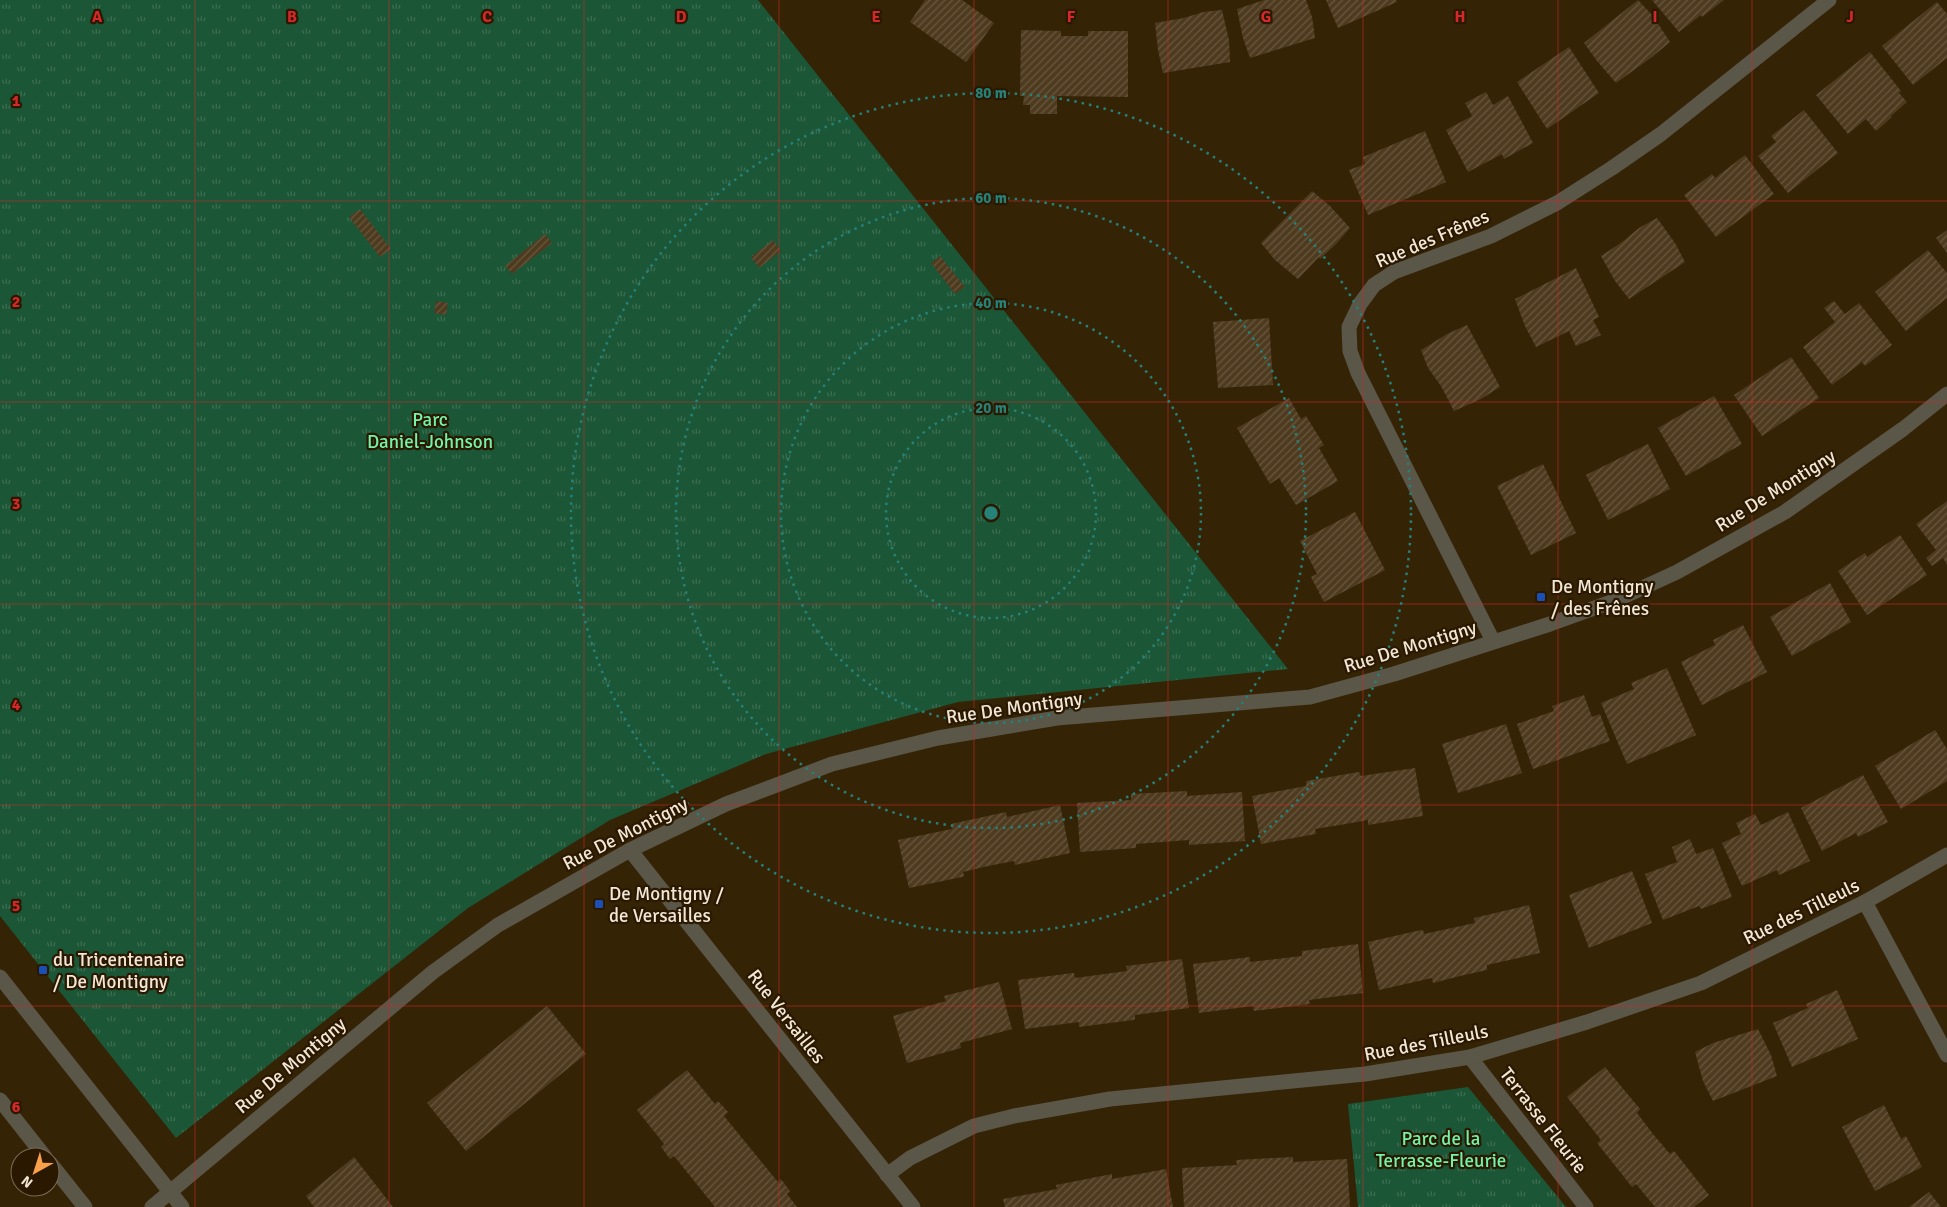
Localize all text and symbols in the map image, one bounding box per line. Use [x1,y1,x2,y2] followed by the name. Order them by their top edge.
[92,7,103,27] text: A
[287,7,297,27] text: B
[482,7,492,27] text: C
[676,7,687,27] text: D
[871,7,881,27] text: E
[1067,7,1076,27] text: F
[1261,7,1271,27] text: G
[1455,7,1465,27] text: H
[1652,7,1658,27] text: I
[1846,7,1854,27] text: J
[975,84,1007,102] text: 80 m
[12,91,21,111] text: 1
[975,189,1007,207] text: 60 m
[1372,204,1493,274] street label: Rue des Frênes
[12,292,20,312] text: 2
[975,294,1007,312] text: 40 m
[975,399,1007,417] text: 20 m
[367,408,493,454] park label: Parc Daniel-Johnson
[1711,444,1840,537] street label: Rue De Montigny
[12,494,20,514] text: 3
[982,504,1000,522] centre of rings
[1551,575,1654,621] place label: De Montigny / des Frênes
[1535,591,1547,603] marker: De Montigny / des Frênes
[1341,615,1480,679] street label: Rue De Montigny
[944,687,1084,729] street label: Rue De Montigny
[12,695,21,715] text: 4
[559,792,692,876] street label: Rue De Montigny
[1739,873,1863,950] street label: Rue des Tilleuls
[609,882,724,928] place label: De Montigny / de Versailles
[12,896,20,916] text: 5
[593,898,605,910] marker: De Montigny / de Versailles
[53,948,185,994] place label: du Tricentenaire / De Montigny
[37,964,49,976] marker: du Tricentenaire / De Montigny
[742,965,831,1069] street label: Rue Versailles
[230,1012,351,1119] street label: Rue De Montigny
[1362,1019,1490,1067] street label: Rue des Tilleuls
[1494,1063,1592,1179] street label: Terrasse Fleurie
[12,1097,21,1117] text: 6
[1376,1127,1506,1173] park label: Parc de la Terrasse-Fleurie
[10,1147,60,1197] north arrow
[18,1172,36,1191] text: N

